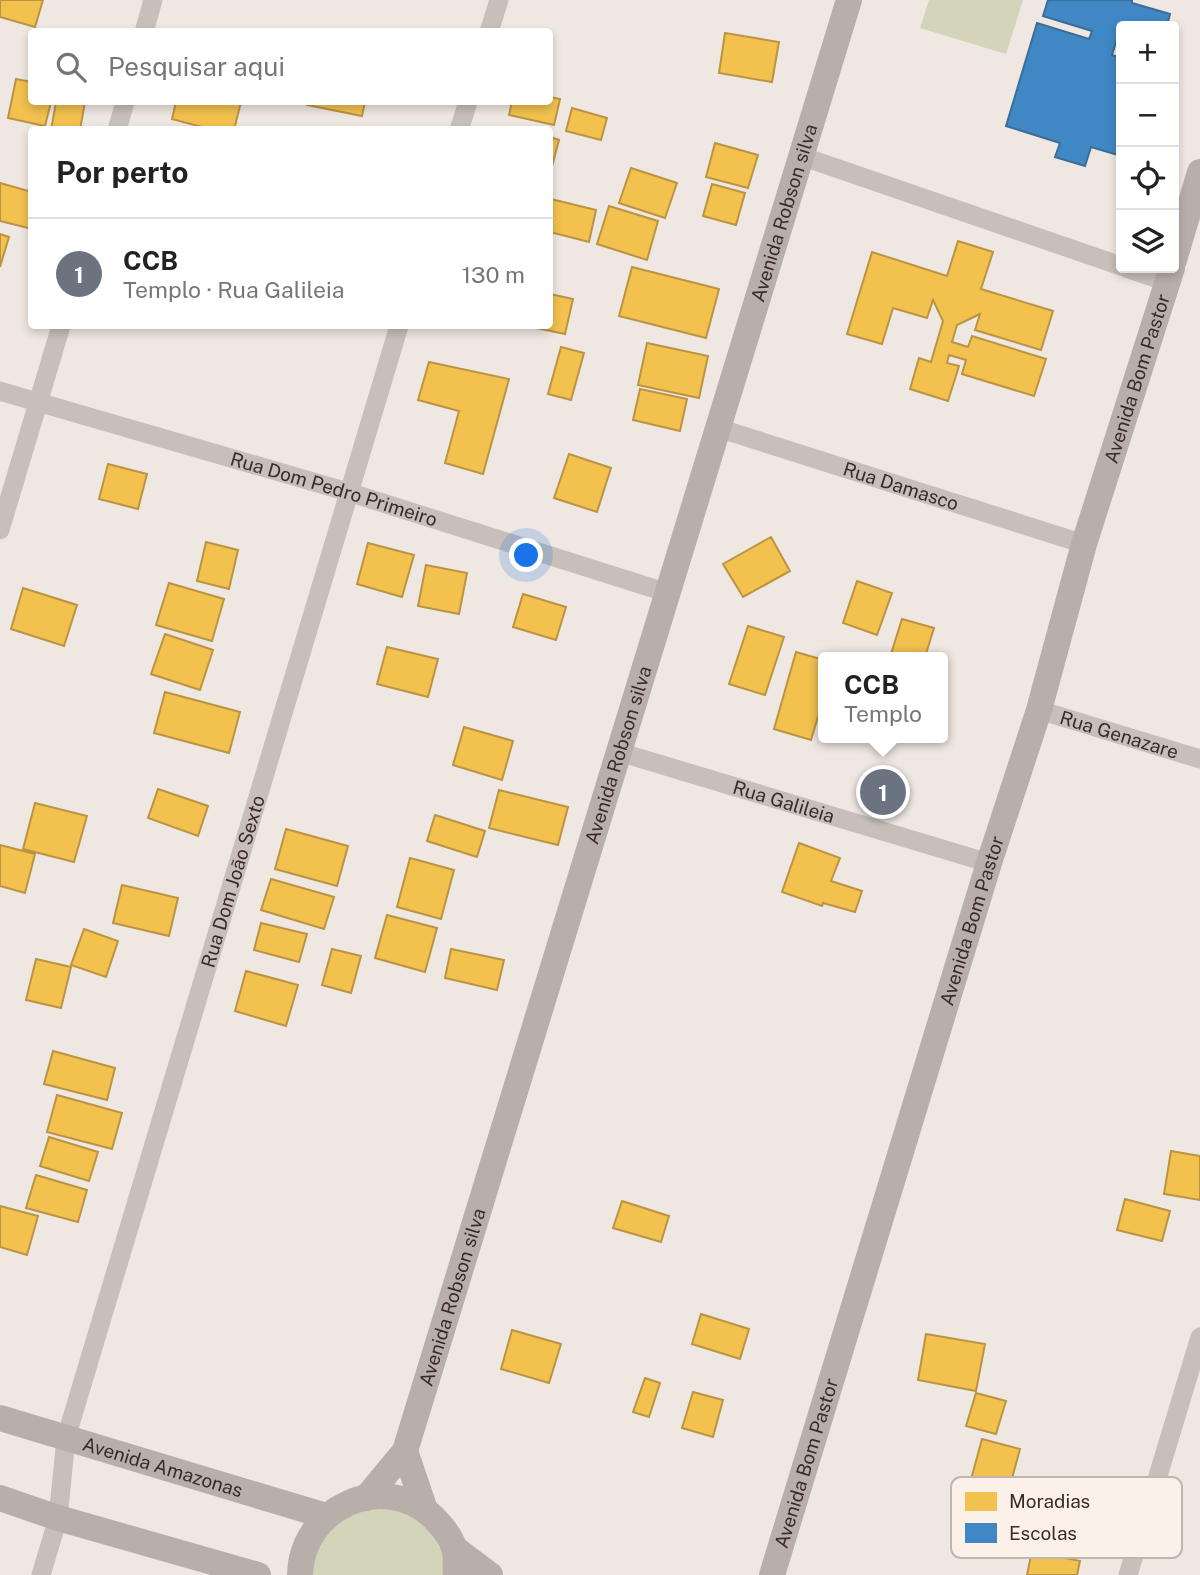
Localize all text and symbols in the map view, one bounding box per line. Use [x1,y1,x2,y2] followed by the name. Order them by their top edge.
[1116,21,1179,273] map controls
[1116,21,1179,84] button: +
[28,28,553,105] search box
[52,48,90,86] icon: search
[108,51,285,82] text: Pesquisar aqui
[1116,84,1179,147] button: −
[746,121,821,304] street label: Avenida Robson silva
[1116,147,1179,210] button: locate
[56,154,188,190] text: Por perto
[1116,210,1179,273] button: layers
[123,245,178,276] text: CCB
[74,261,84,288] text: 1
[462,261,525,288] text: 130 m
[123,276,344,303] text: Templo · Rua Galileia
[1099,291,1174,466] street label: Avenida Bom Pastor
[228,447,440,531] street label: Rua Dom Pedro Primeiro
[840,457,962,515] street label: Rua Damasco
[509,538,543,572] your location
[818,652,948,743] popup
[580,663,656,847] street label: Avenida Robson silva
[844,669,899,700] text: CCB
[844,700,922,727] text: Templo
[1057,706,1181,763] street label: Rua Genazare
[860,766,906,818] pin: 1
[730,776,837,827] street label: Rua Galileia
[197,793,269,970] street label: Rua Dom João Sexto
[935,833,1008,1008] street label: Avenida Bom Pastor
[415,1205,490,1389] street label: Avenida Robson silva
[770,1376,842,1551] street label: Avenida Bom Pastor
[80,1433,245,1501] street label: Avenida Amazonas
[951,1477,1182,1558] legend
[1009,1490,1090,1512] text: Moradias
[1009,1522,1077,1544] text: Escolas

